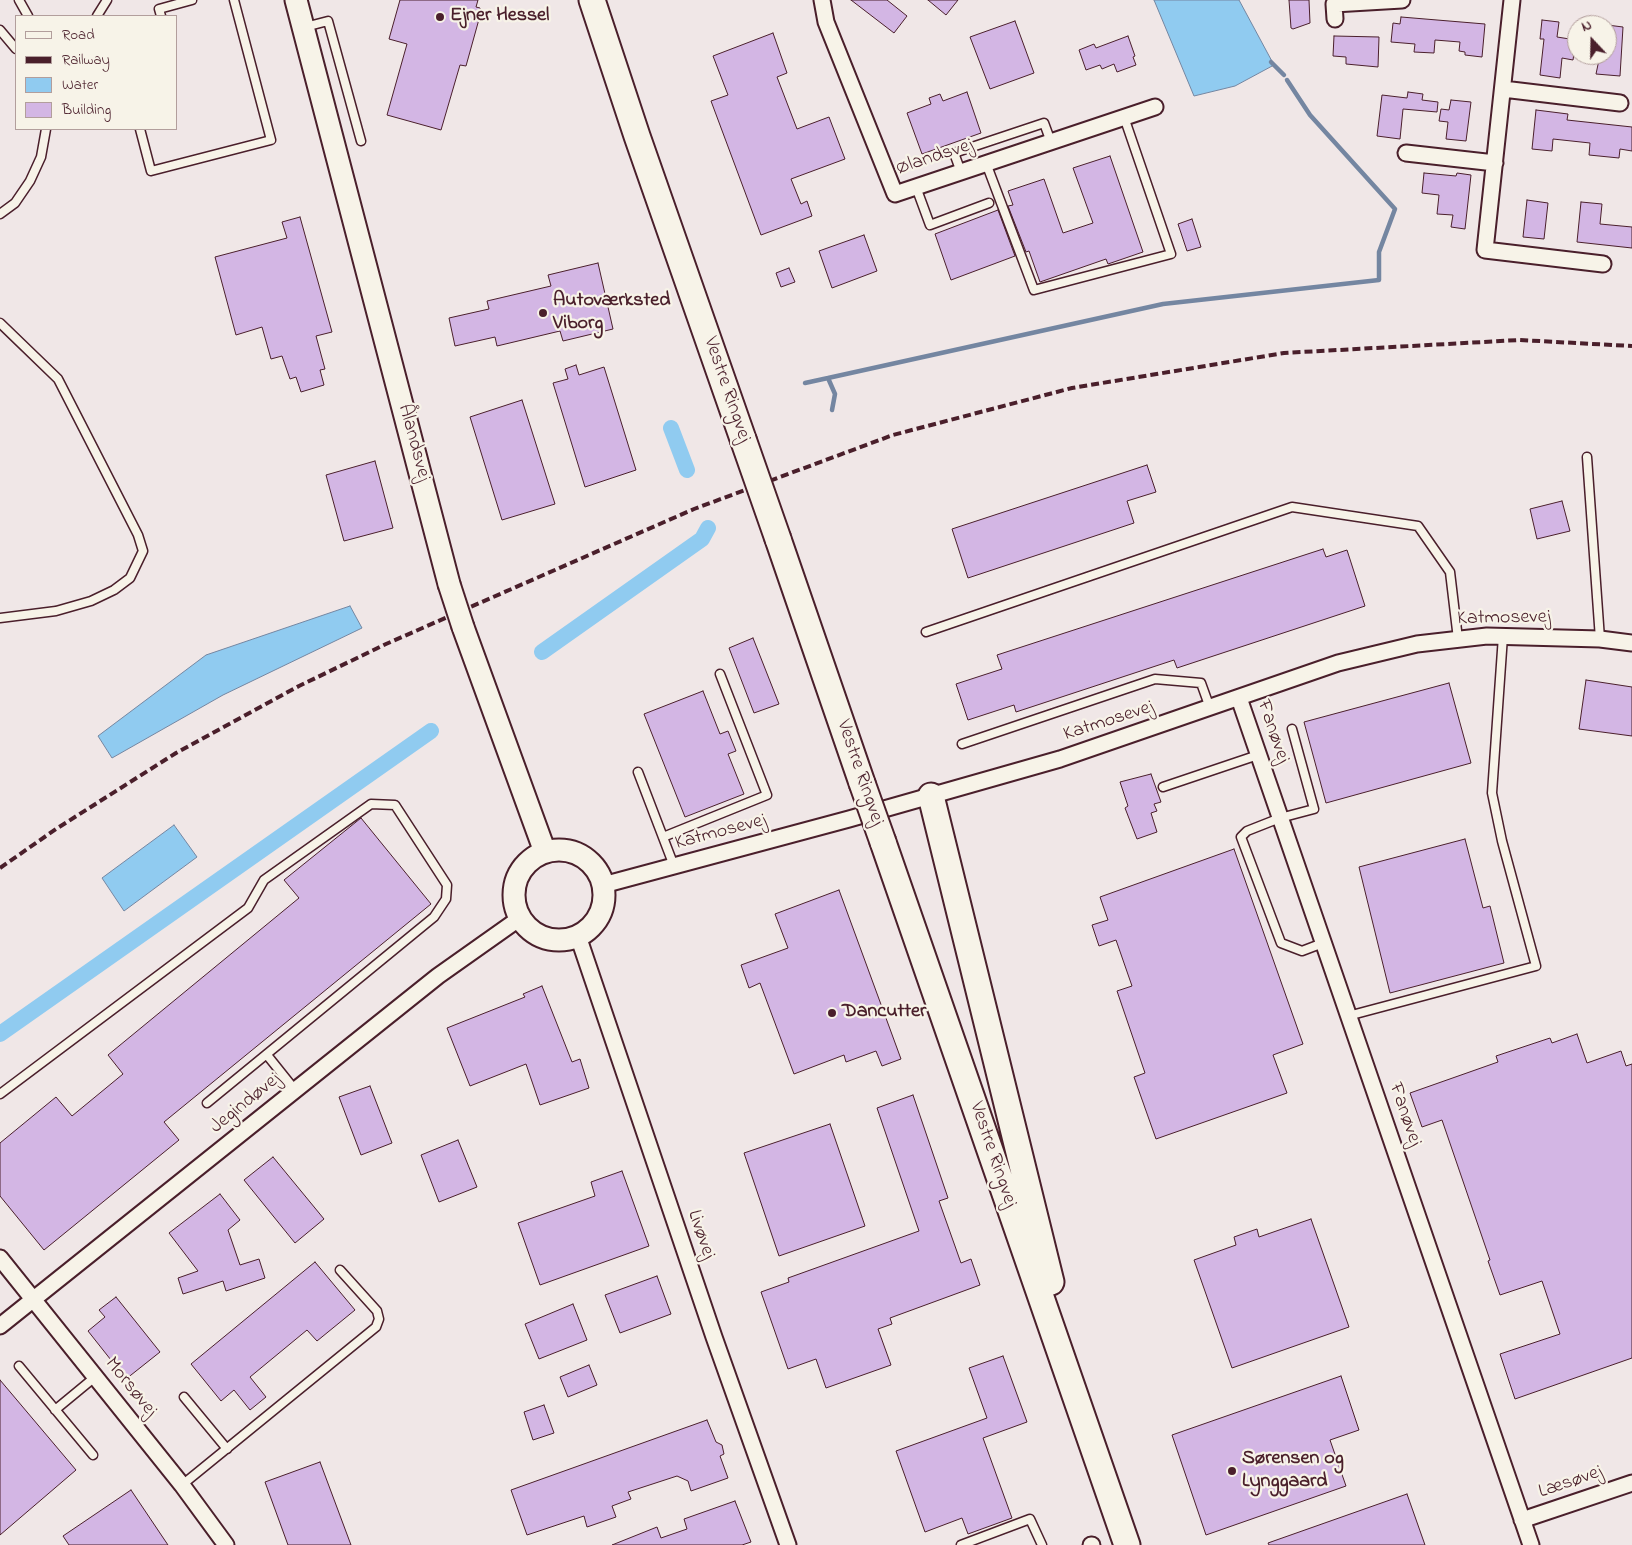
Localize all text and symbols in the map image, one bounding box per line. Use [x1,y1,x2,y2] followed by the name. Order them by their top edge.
[450,5,549,29] place label: Ejner Hessel
[434,11,446,23] marker: Ejner Hessel
[15,15,178,130] legend
[1567,15,1617,65] north arrow
[1579,15,1595,38] text: N
[62,24,95,46] text: Road
[62,49,110,71] text: Railway
[62,74,98,96] text: Water
[62,99,111,121] text: Building
[893,134,977,182] street label: Ølandsvej
[553,290,670,337] place label: Autoværksted Viborg
[537,307,549,319] marker: Autoværksted Viborg
[697,334,755,446] street label: Vestre Ringvej
[391,402,435,484] street label: Ålandsvej
[1457,606,1551,632] street label: Katmosevej
[1061,696,1157,748] street label: Katmosevej
[1250,697,1294,767] street label: Fanøvej
[830,717,888,829] street label: Vestre Ringvej
[673,809,769,857] street label: Katmosevej
[842,1001,926,1025] place label: Dancutter
[826,1007,838,1019] marker: Dancutter
[206,1068,286,1140] street label: Jegindøvej
[1382,1080,1426,1150] street label: Fanøvej
[963,1099,1021,1211] street label: Vestre Ringvej
[680,1207,720,1263] street label: Livøvej
[98,1353,162,1423] street label: Morsøvej
[1242,1448,1344,1495] place label: Sørensen og Lynggaard
[1536,1461,1606,1505] street label: Læsøvej
[1226,1465,1238,1477] marker: Sørensen og Lynggaard

